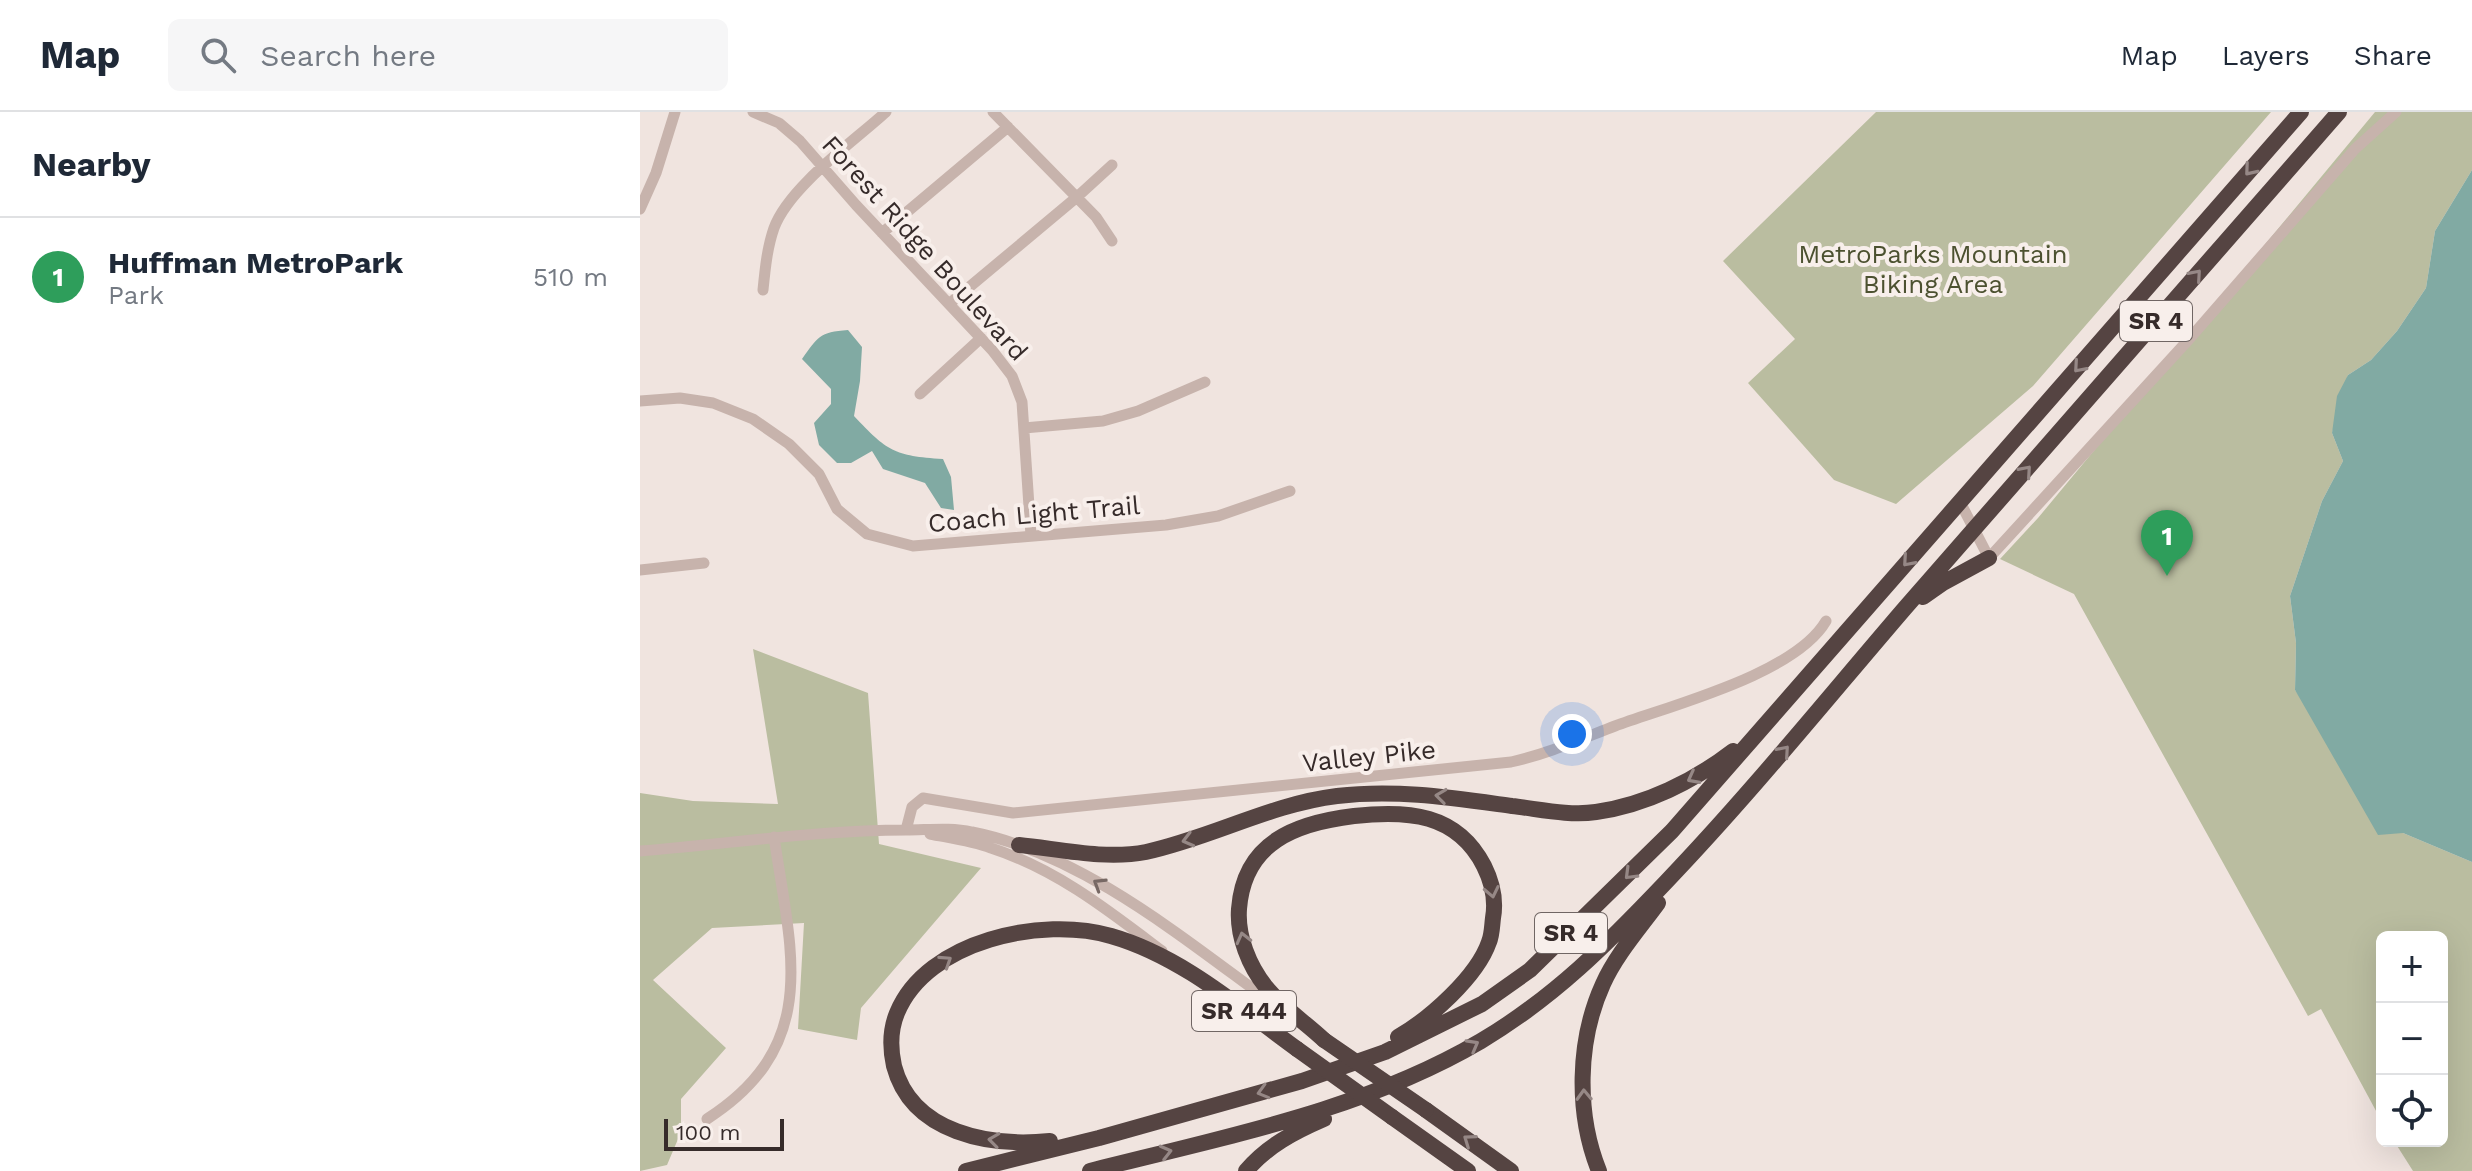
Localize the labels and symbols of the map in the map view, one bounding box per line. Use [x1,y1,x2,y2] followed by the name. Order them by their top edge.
[816,129,1034,367] street label: Forest Ridge Boulevard
[2245,161,2259,176] one-way arrow
[1798,239,2068,299] park label: MetroParks Mountain Biking Area
[2186,269,2201,284] one-way arrow
[2120,301,2192,341] road number: SR 4
[2074,357,2089,372] one-way arrow
[2016,466,2031,481] one-way arrow
[927,490,1141,538] street label: Coach Light Trail
[2141,510,2193,576] pin: 1
[1903,551,1918,566] one-way arrow
[1552,714,1592,754] your location
[1301,734,1437,778] street label: Valley Pike
[1774,746,1789,761] one-way arrow
[1687,768,1701,783] one-way arrow
[1434,788,1447,805] one-way arrow
[1181,831,1195,848] one-way arrow
[1624,865,1639,879] one-way arrow
[1093,879,1108,894] one-way arrow
[1483,884,1500,898] one-way arrow
[1535,913,1607,953] road number: SR 4
[1235,931,1252,945] one-way arrow
[937,955,952,970] one-way arrow
[1192,991,1296,1031] road number: SR 444
[1464,1039,1479,1055] one-way arrow
[1256,1082,1270,1099] one-way arrow
[1575,1088,1592,1101] one-way arrow
[664,1115,784,1151] scale bar
[987,1132,1001,1149] one-way arrow
[1463,1135,1477,1150] one-way arrow
[1158,1144,1172,1161] one-way arrow

